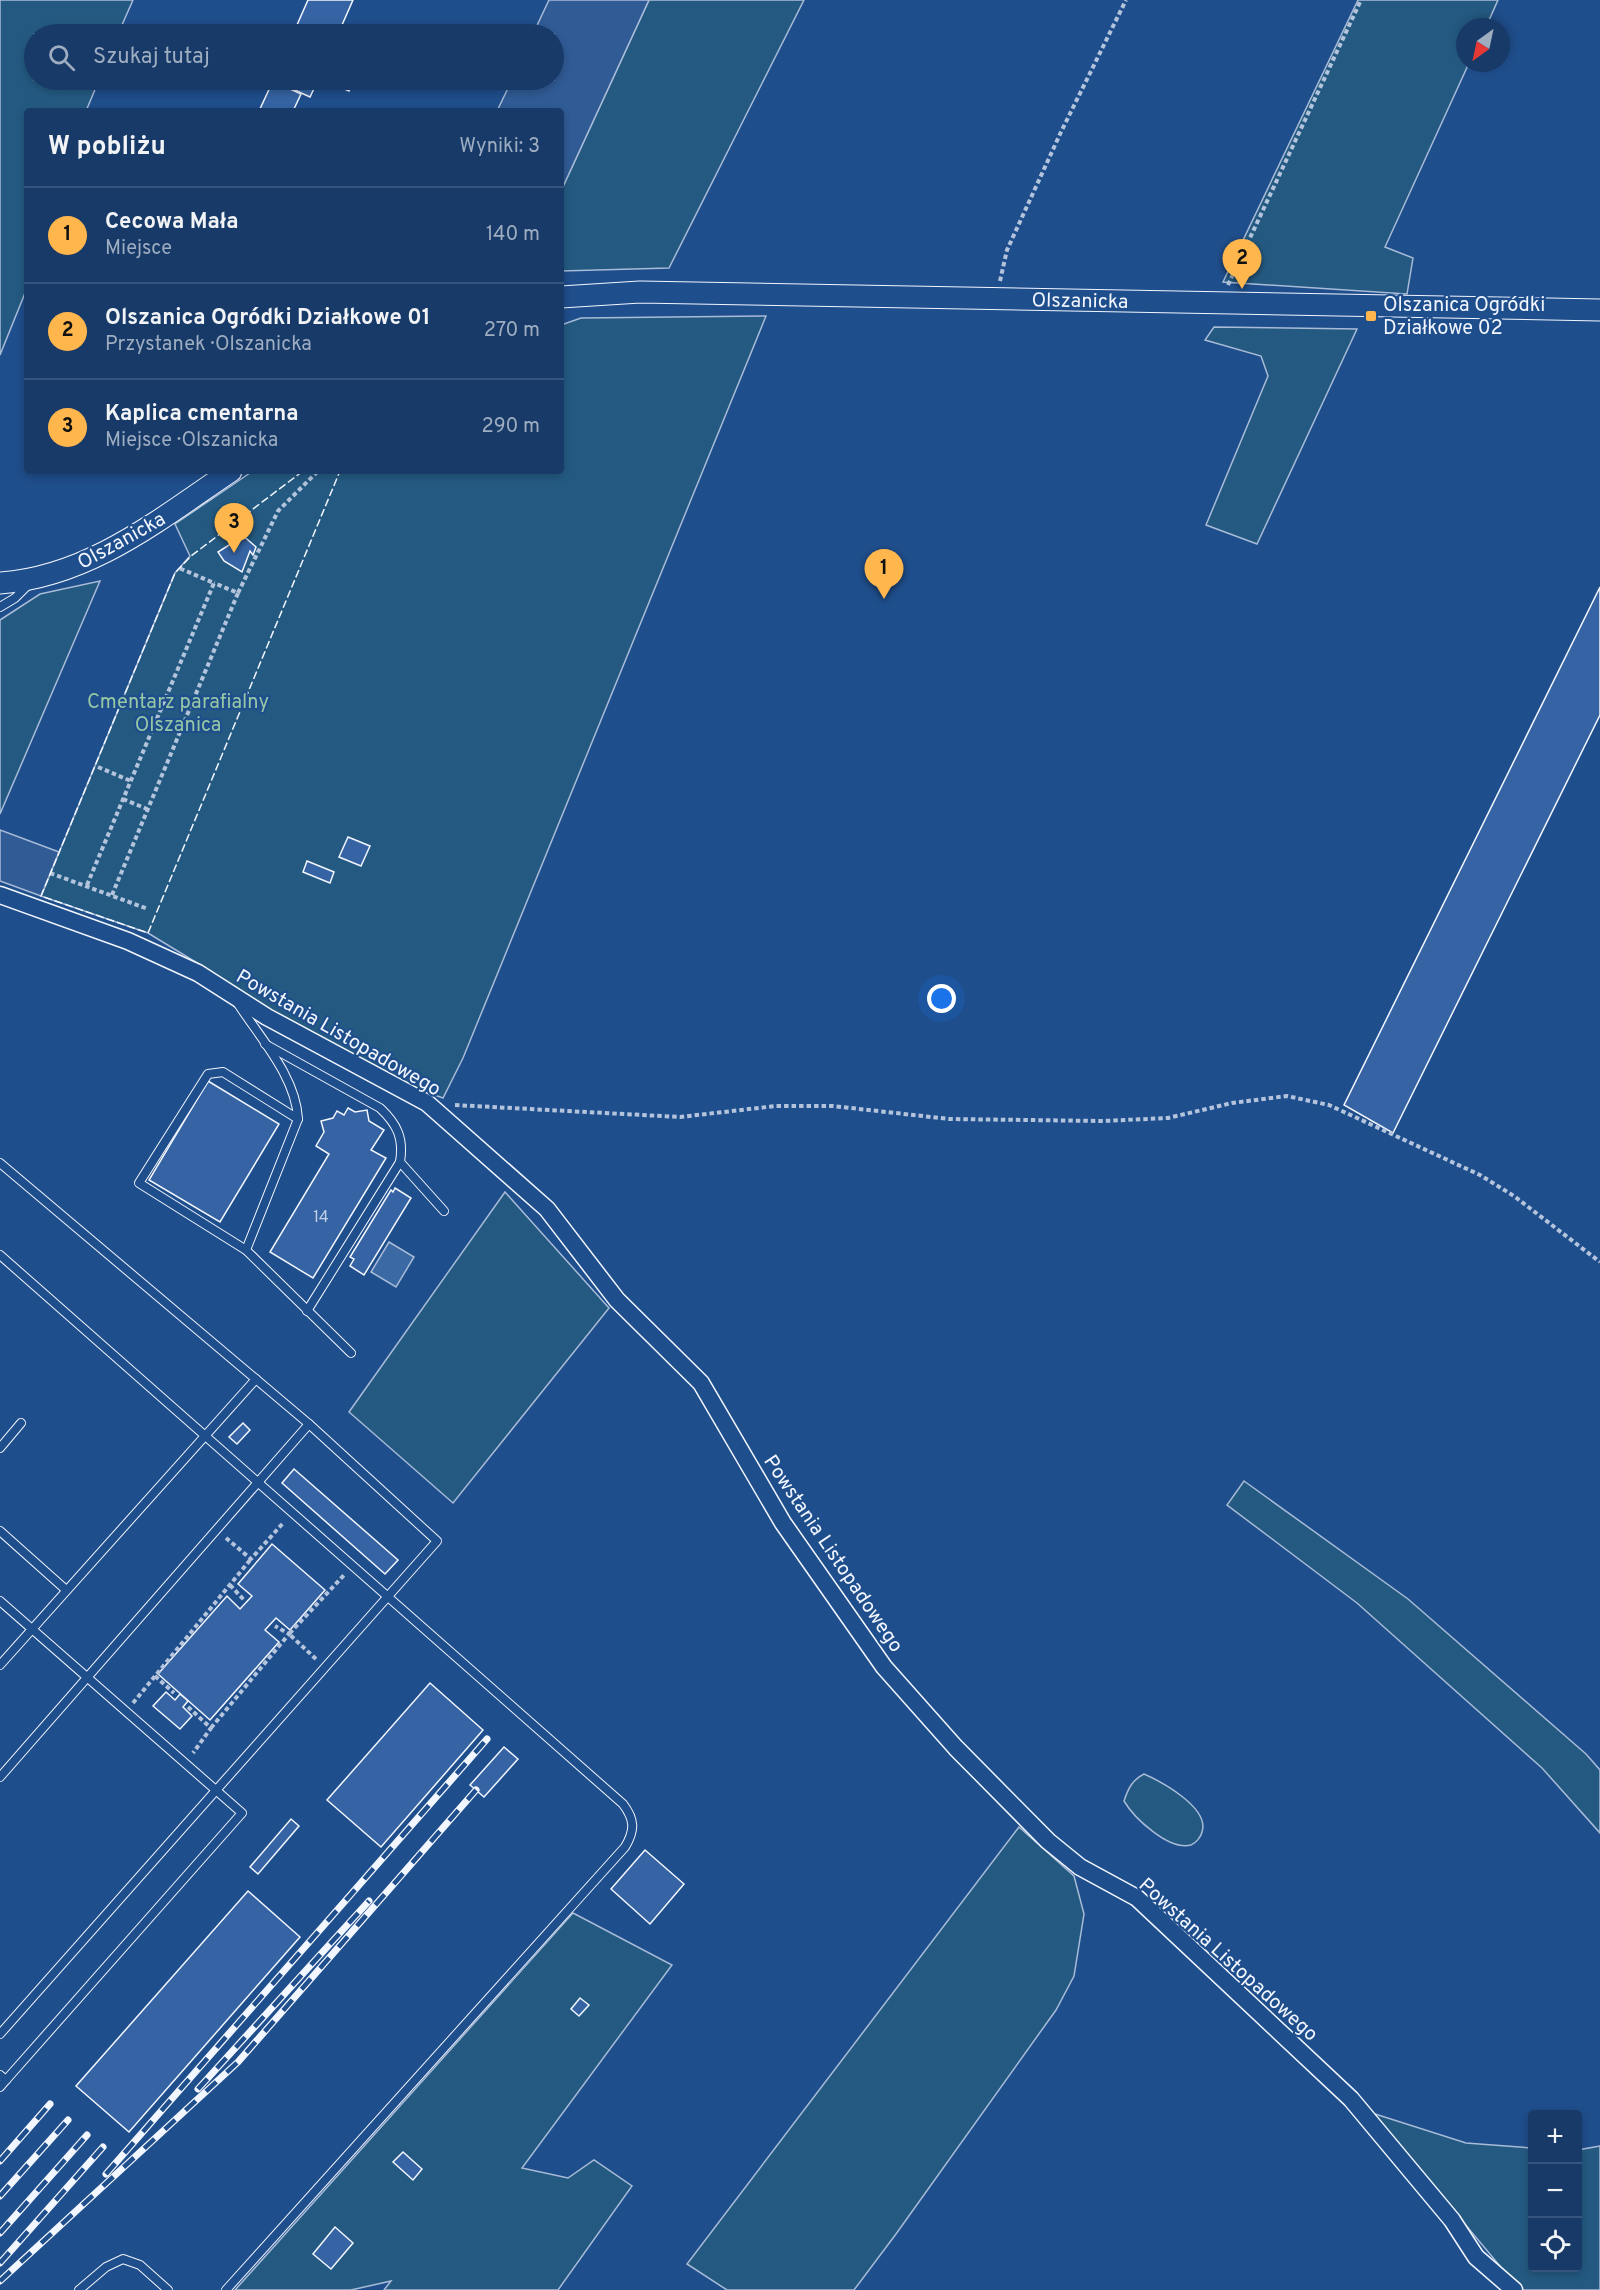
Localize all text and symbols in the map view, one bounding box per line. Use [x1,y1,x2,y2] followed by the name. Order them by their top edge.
[1456,18,1510,72] north arrow
[24,24,564,90] search box
[45,41,78,74] icon: search
[93,44,210,71] text: Szukaj tutaj
[48,131,166,164] text: W pobliżu
[459,134,540,160] text: Wyniki: 3
[105,209,238,236] text: Cecowa Mała
[64,222,72,248] text: 1
[486,222,540,248] text: 140 m
[105,236,172,262] text: Miejsce
[1222,240,1262,289] pin: 2
[1031,288,1129,316] street label: Olszanicka
[1383,293,1545,342] place label: Olszanica Ogródki Działkowe 02
[105,305,431,332] text: Olszanica Ogródki Działkowe 01
[1364,309,1378,323] marker: Olszanica Ogródki Działkowe 02
[61,318,74,344] text: 2
[484,318,540,344] text: 270 m
[105,332,312,358] text: Przystanek · Olszanicka
[105,401,299,428] text: Kaplica cmentarna
[62,414,74,440] text: 3
[482,414,540,440] text: 290 m
[105,428,278,454] text: Miejsce · Olszanicka
[214,504,254,553] pin: 3
[73,507,171,577] street label: Olszanicka
[864,550,904,599] pin: 1
[87,690,269,739] park label: Cmentarz parafialny Olszanica
[231,964,445,1103] street label: Powstania Listopadowego
[927,984,956,1013] your location
[313,1208,329,1228] house number: 14
[757,1450,908,1658] street label: Powstania Listopadowego
[1132,1873,1323,2048] street label: Powstania Listopadowego
[1528,2110,1582,2272] map controls
[1528,2110,1582,2164] button: +
[1528,2164,1582,2218] button: −
[1528,2218,1582,2272] button: locate

